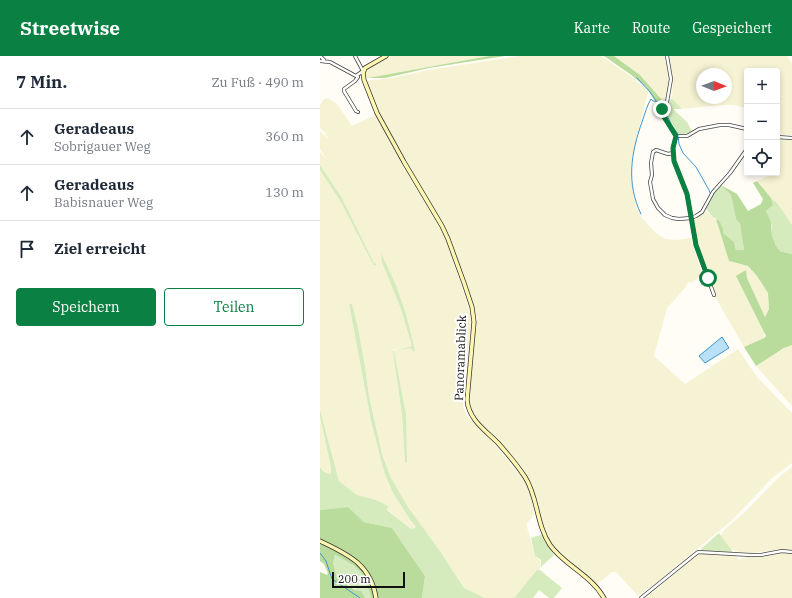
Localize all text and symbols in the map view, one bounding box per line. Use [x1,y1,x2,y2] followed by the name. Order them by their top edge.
[20,16,120,40] text: Streetwise
[574,19,610,37] text: Karte
[632,19,670,37] text: Route
[692,19,772,37] text: Gespeichert
[696,68,732,104] north arrow
[744,68,780,176] map controls
[744,68,780,104] button: +
[16,71,67,93] text: 7 Min.
[211,74,304,91] text: Zu Fuß · 490 m
[653,100,671,118] route end
[744,104,780,140] button: −
[54,119,134,138] text: Geradeaus
[16,126,38,148] icon: ahead
[265,128,304,145] text: 360 m
[54,138,151,155] text: Sobrigauer Weg
[744,140,780,176] button: locate
[54,175,134,194] text: Geradeaus
[16,182,38,204] icon: ahead
[265,184,304,201] text: 130 m
[54,194,153,211] text: Babisnauer Weg
[16,238,38,260] icon: arrive
[54,239,146,258] text: Ziel erreicht
[699,269,717,287] route start
[16,288,156,326] button: Speichern
[164,288,304,326] button: Teilen
[451,315,469,401] street label: Panoramablick
[332,570,405,589] scale bar
[338,572,371,586] text: 200 m

